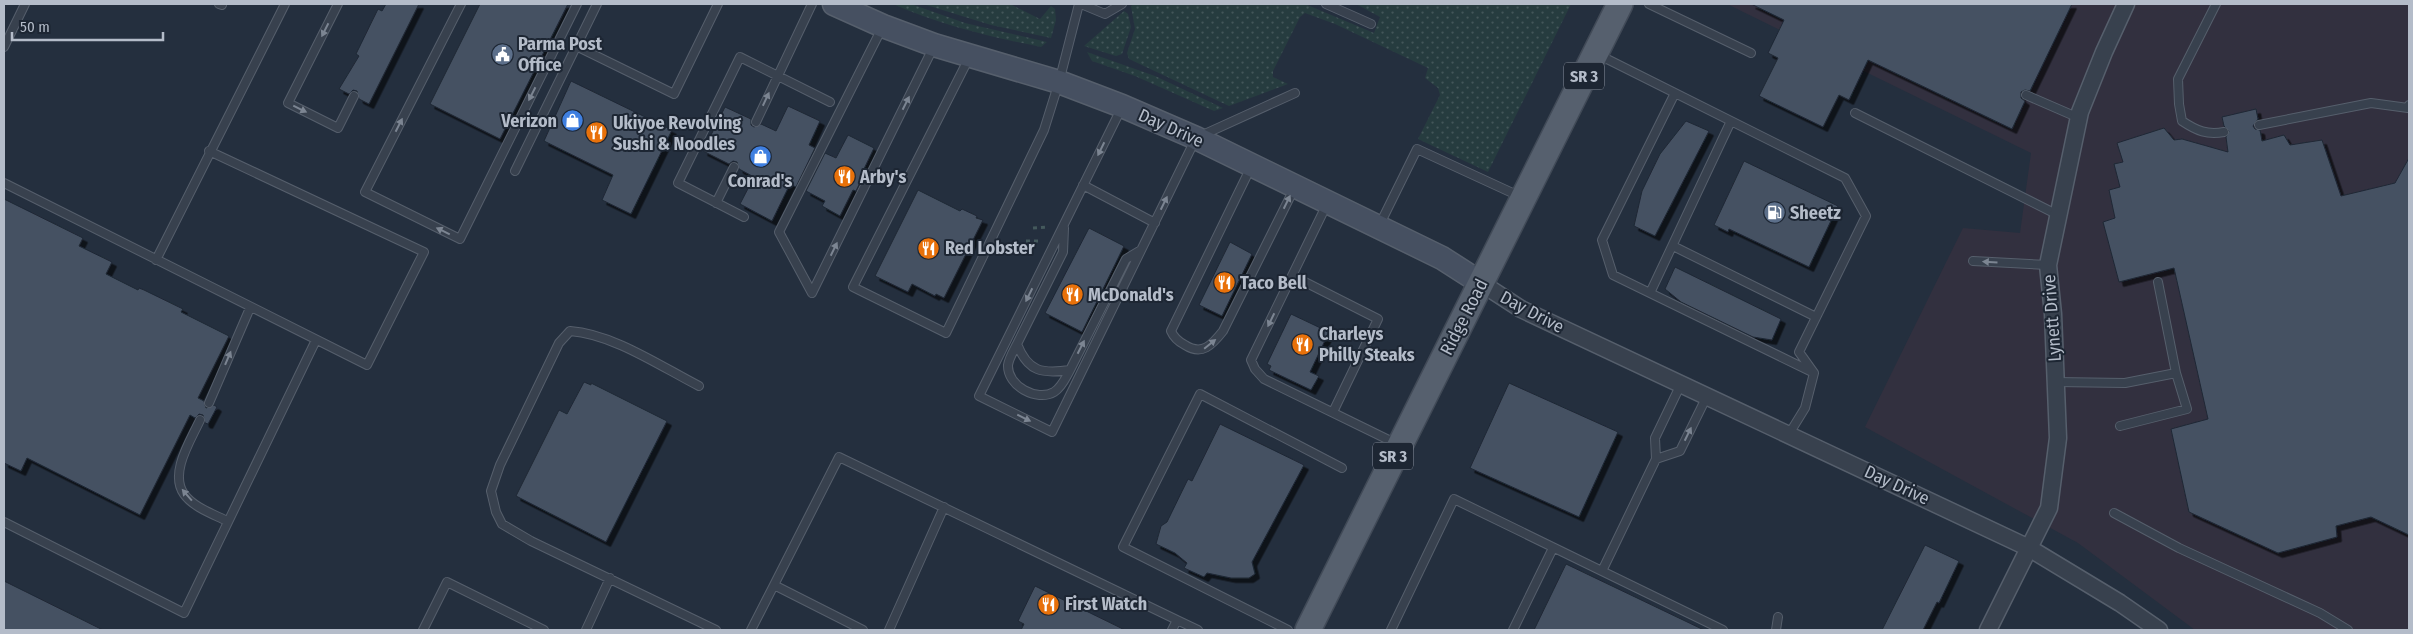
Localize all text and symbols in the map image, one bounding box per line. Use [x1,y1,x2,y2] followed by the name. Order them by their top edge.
[12,10,164,42] scale bar
[20,18,50,36] text: 50 m
[321,23,329,37] one-way arrow
[518,33,603,76] place label: Parma Post Office
[490,42,514,66] public building icon: Parma Post Office
[1564,62,1604,90] road number: SR 3
[528,87,536,102] one-way arrow
[763,92,771,106] one-way arrow
[902,96,910,110] one-way arrow
[1135,104,1207,152] street label: Day Drive
[293,105,307,113] one-way arrow
[561,109,585,133] shop icon: Verizon
[500,110,557,132] place label: Verizon
[613,112,741,155] place label: Ukiyoe Revolving Sushi & Noodles
[395,117,403,132] one-way arrow
[585,121,609,145] restaurant icon: Ukiyoe Revolving Sushi & Noodles
[1097,142,1105,156] one-way arrow
[748,144,772,168] shop icon: Conrad's
[832,165,856,189] restaurant icon: Arby's
[859,166,906,188] place label: Arby's
[728,170,792,192] place label: Conrad's
[1283,195,1291,210] one-way arrow
[1160,196,1168,211] one-way arrow
[1762,201,1786,225] fuel station icon: Sheetz
[1790,202,1841,224] place label: Sheetz
[436,227,450,235] one-way arrow
[917,236,941,260] restaurant icon: Red Lobster
[945,237,1035,259] place label: Red Lobster
[830,242,838,256] one-way arrow
[1981,258,1997,266] one-way arrow
[1212,271,1236,295] restaurant icon: Taco Bell
[1240,272,1307,294] place label: Taco Bell
[2038,274,2066,362] street label: Lynett Drive
[1435,275,1493,359] street label: Ridge Road
[1060,283,1084,307] restaurant icon: McDonald's
[1088,284,1174,306] place label: McDonald's
[1496,286,1568,338] street label: Day Drive
[1025,288,1033,302] one-way arrow
[1267,313,1275,327] one-way arrow
[1319,323,1415,366] place label: Charleys Philly Steaks
[1291,332,1315,356] restaurant icon: Charleys Philly Steaks
[1203,339,1216,350] one-way arrow
[1077,340,1085,354] one-way arrow
[224,351,232,365] one-way arrow
[1017,414,1031,422] one-way arrow
[1684,427,1692,441] one-way arrow
[1373,442,1413,470] road number: SR 3
[1861,460,1933,510] street label: Day Drive
[181,489,192,502] one-way arrow
[1037,592,1061,616] restaurant icon: First Watch
[1065,593,1147,615] place label: First Watch

